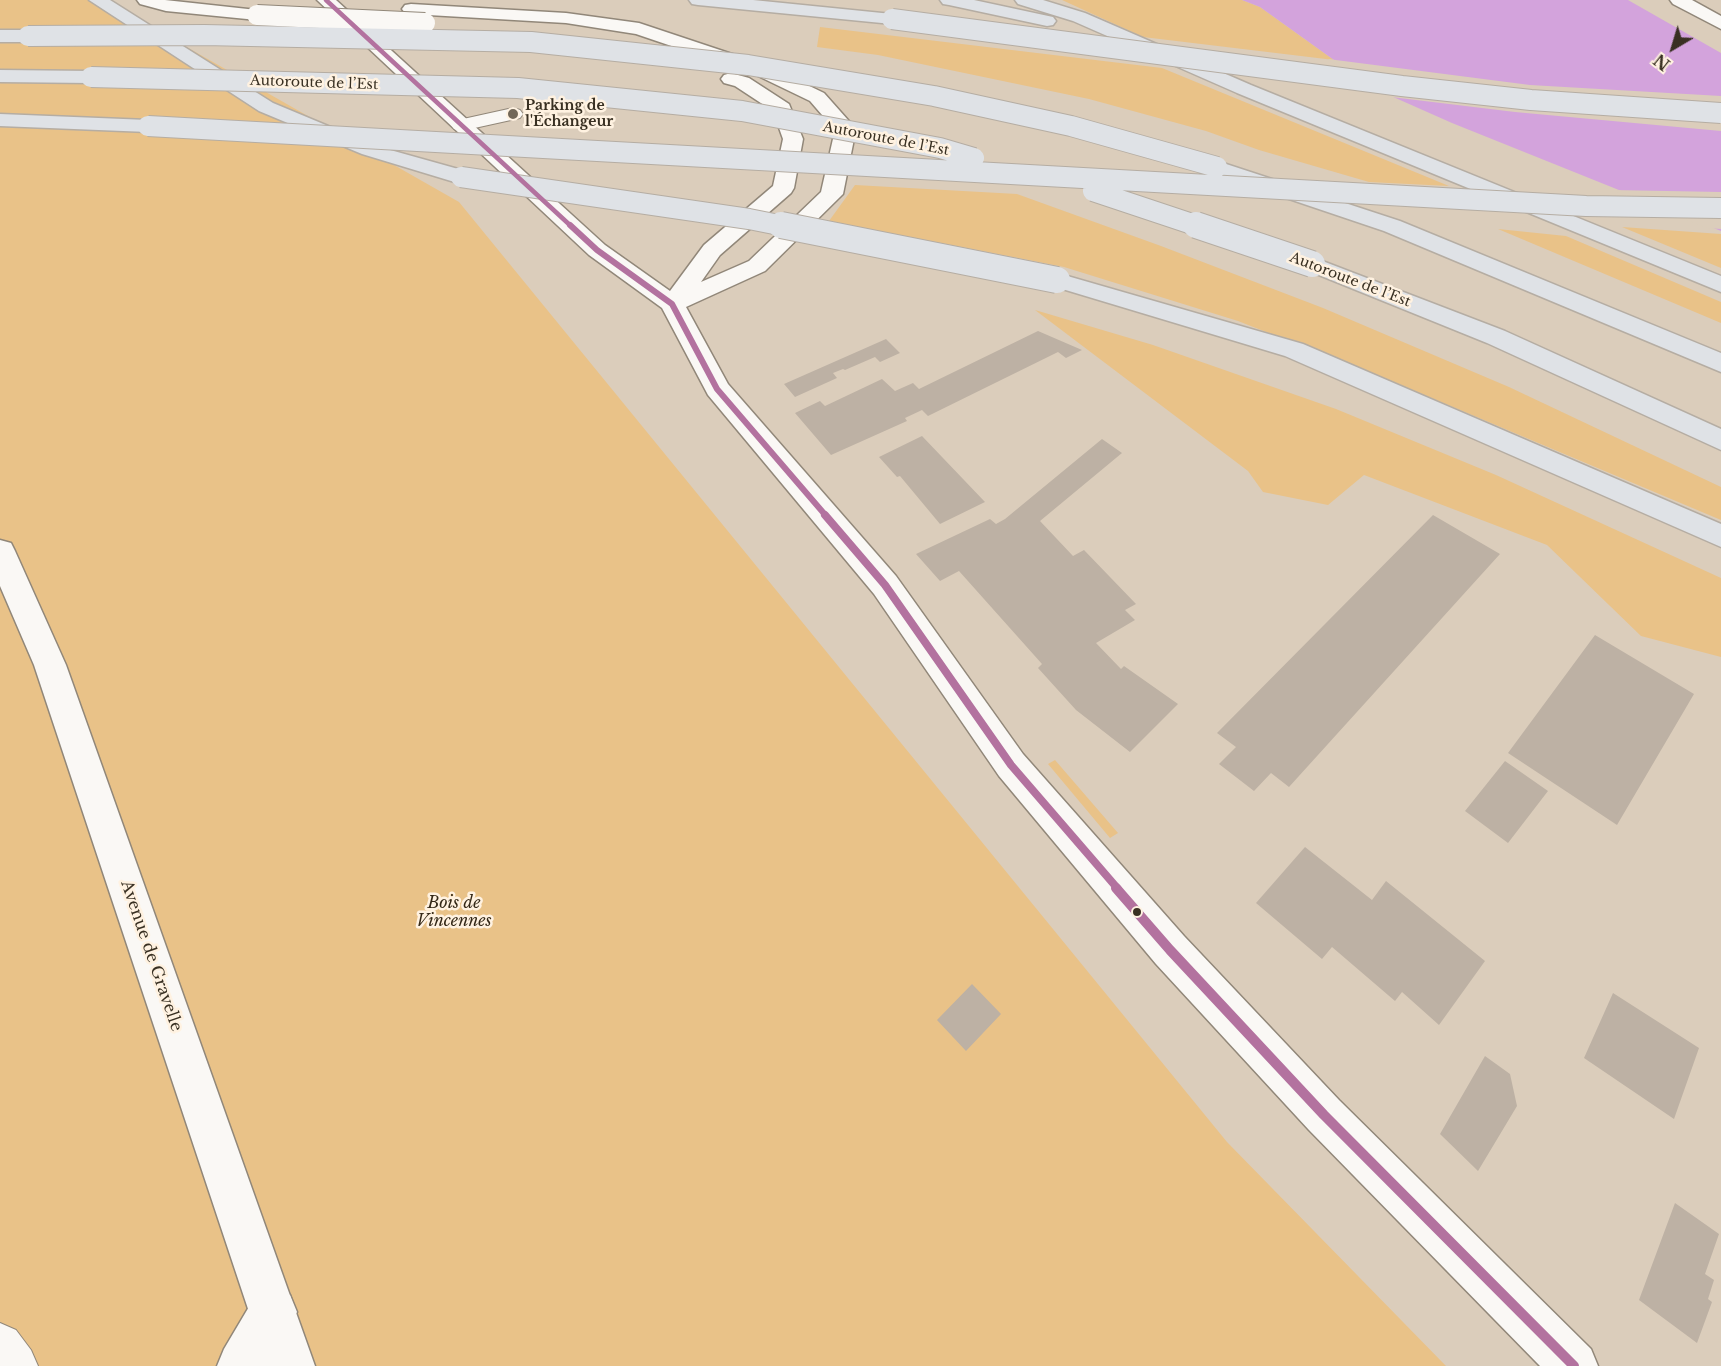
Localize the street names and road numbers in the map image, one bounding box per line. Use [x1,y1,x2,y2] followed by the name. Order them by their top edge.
[250,72,378,94] street label: Autoroute de l’Est
[821,119,951,159] street label: Autoroute de l’Est
[1287,249,1413,311] street label: Autoroute de l’Est
[116,878,186,1034] street label: Avenue de Gravelle

